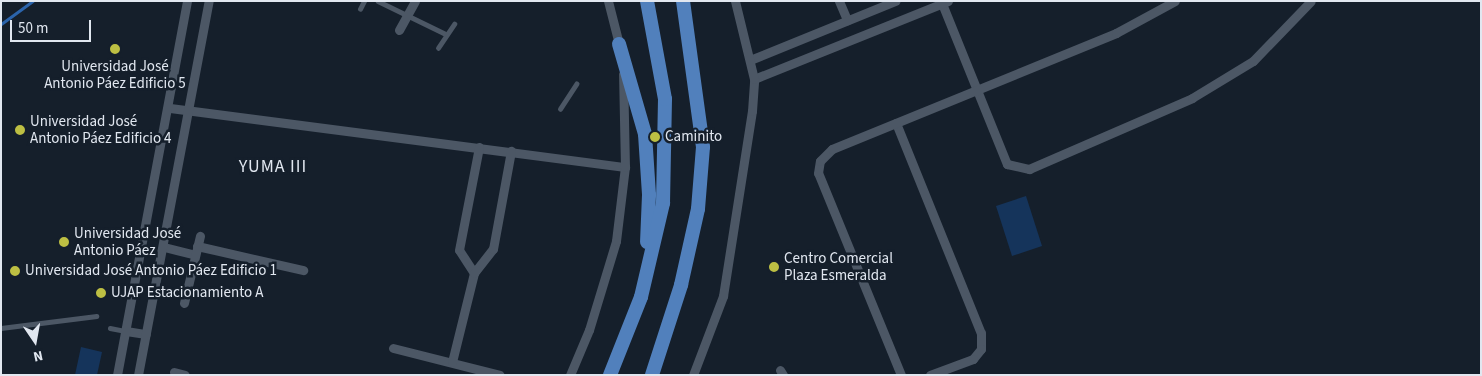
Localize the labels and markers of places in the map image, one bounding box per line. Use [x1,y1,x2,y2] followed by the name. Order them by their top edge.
[109,43,121,55] marker: Universidad José Antonio Páez Edificio 5
[44,57,186,92] place label: Universidad José Antonio Páez Edificio 5
[30,112,172,147] place label: Universidad José Antonio Páez Edificio 4
[14,124,26,136] marker: Universidad José Antonio Páez Edificio 4
[665,128,722,146] place label: Caminito
[649,131,661,143] marker: Caminito
[74,224,181,259] place label: Universidad José Antonio Páez
[58,236,70,248] marker: Universidad José Antonio Páez
[784,249,893,284] place label: Centro Comercial Plaza Esmeralda
[768,261,780,273] marker: Centro Comercial Plaza Esmeralda
[25,262,277,280] place label: Universidad José Antonio Páez Edificio 1
[9,265,21,277] marker: Universidad José Antonio Páez Edificio 1
[111,284,263,302] place label: UJAP Estacionamiento A
[95,287,107,299] marker: UJAP Estacionamiento A

